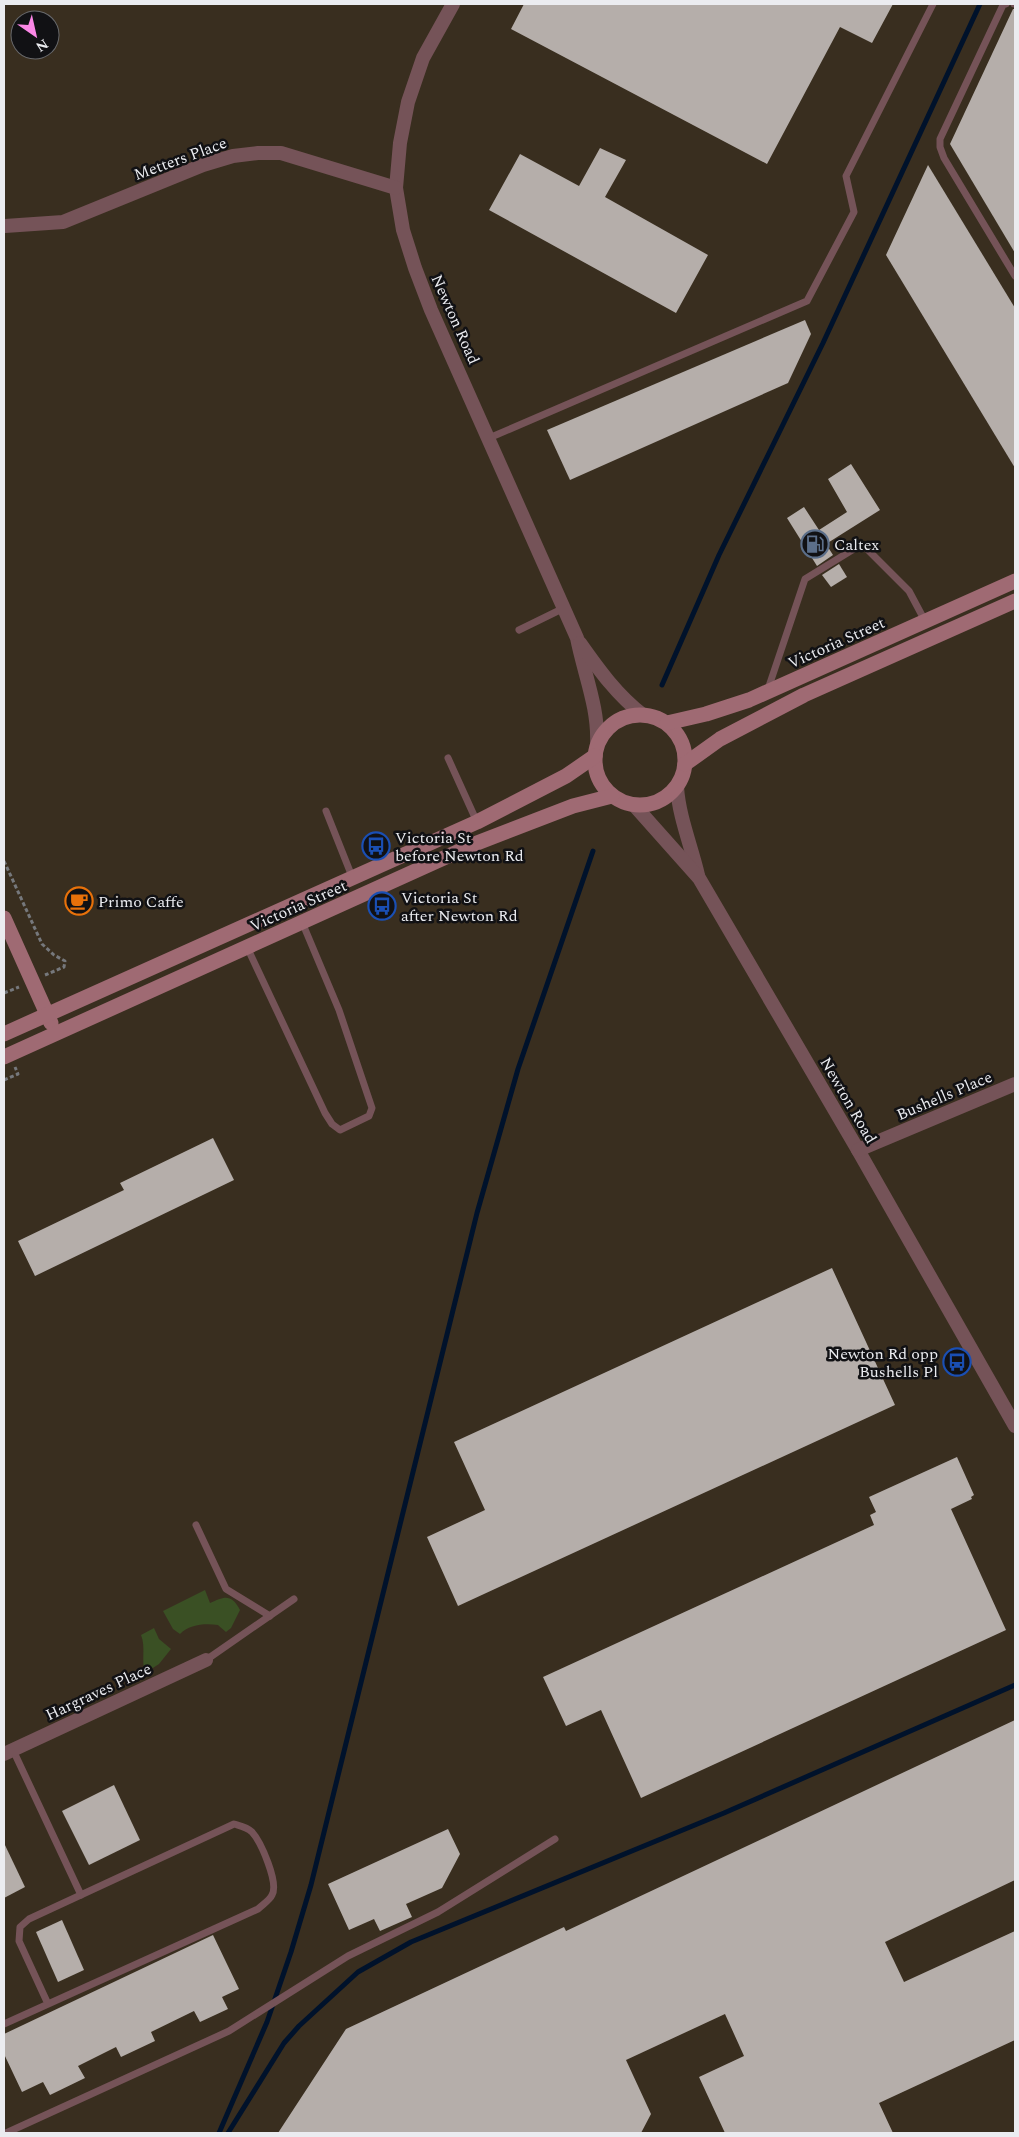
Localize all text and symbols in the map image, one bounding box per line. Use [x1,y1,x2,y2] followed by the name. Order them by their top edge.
[10,10,60,60] north arrow
[31,33,53,57] text: N
[130,131,230,187] street label: Metters Place
[425,271,486,368] street label: Newton Road
[800,529,830,559] fuel station icon: Caltex
[834,533,879,557] place label: Caltex
[784,611,889,675] street label: Victoria Street
[395,826,524,868] place label: Victoria St before Newton Rd
[361,831,391,861] bus stop icon: Victoria St before Newton Rd
[246,874,351,938] street label: Victoria Street
[64,886,94,916] cafe icon: Primo Caffe
[401,886,518,928] place label: Victoria St after Newton Rd
[98,890,184,914] place label: Primo Caffe
[367,891,397,921] bus stop icon: Victoria St after Newton Rd
[814,1053,883,1148] street label: Newton Road
[893,1065,996,1127] street label: Bushells Place
[828,1342,938,1384] place label: Newton Rd opp Bushells Pl
[942,1347,972,1377] bus stop icon: Newton Rd opp Bushells Pl
[41,1657,155,1727] street label: Hargraves Place

